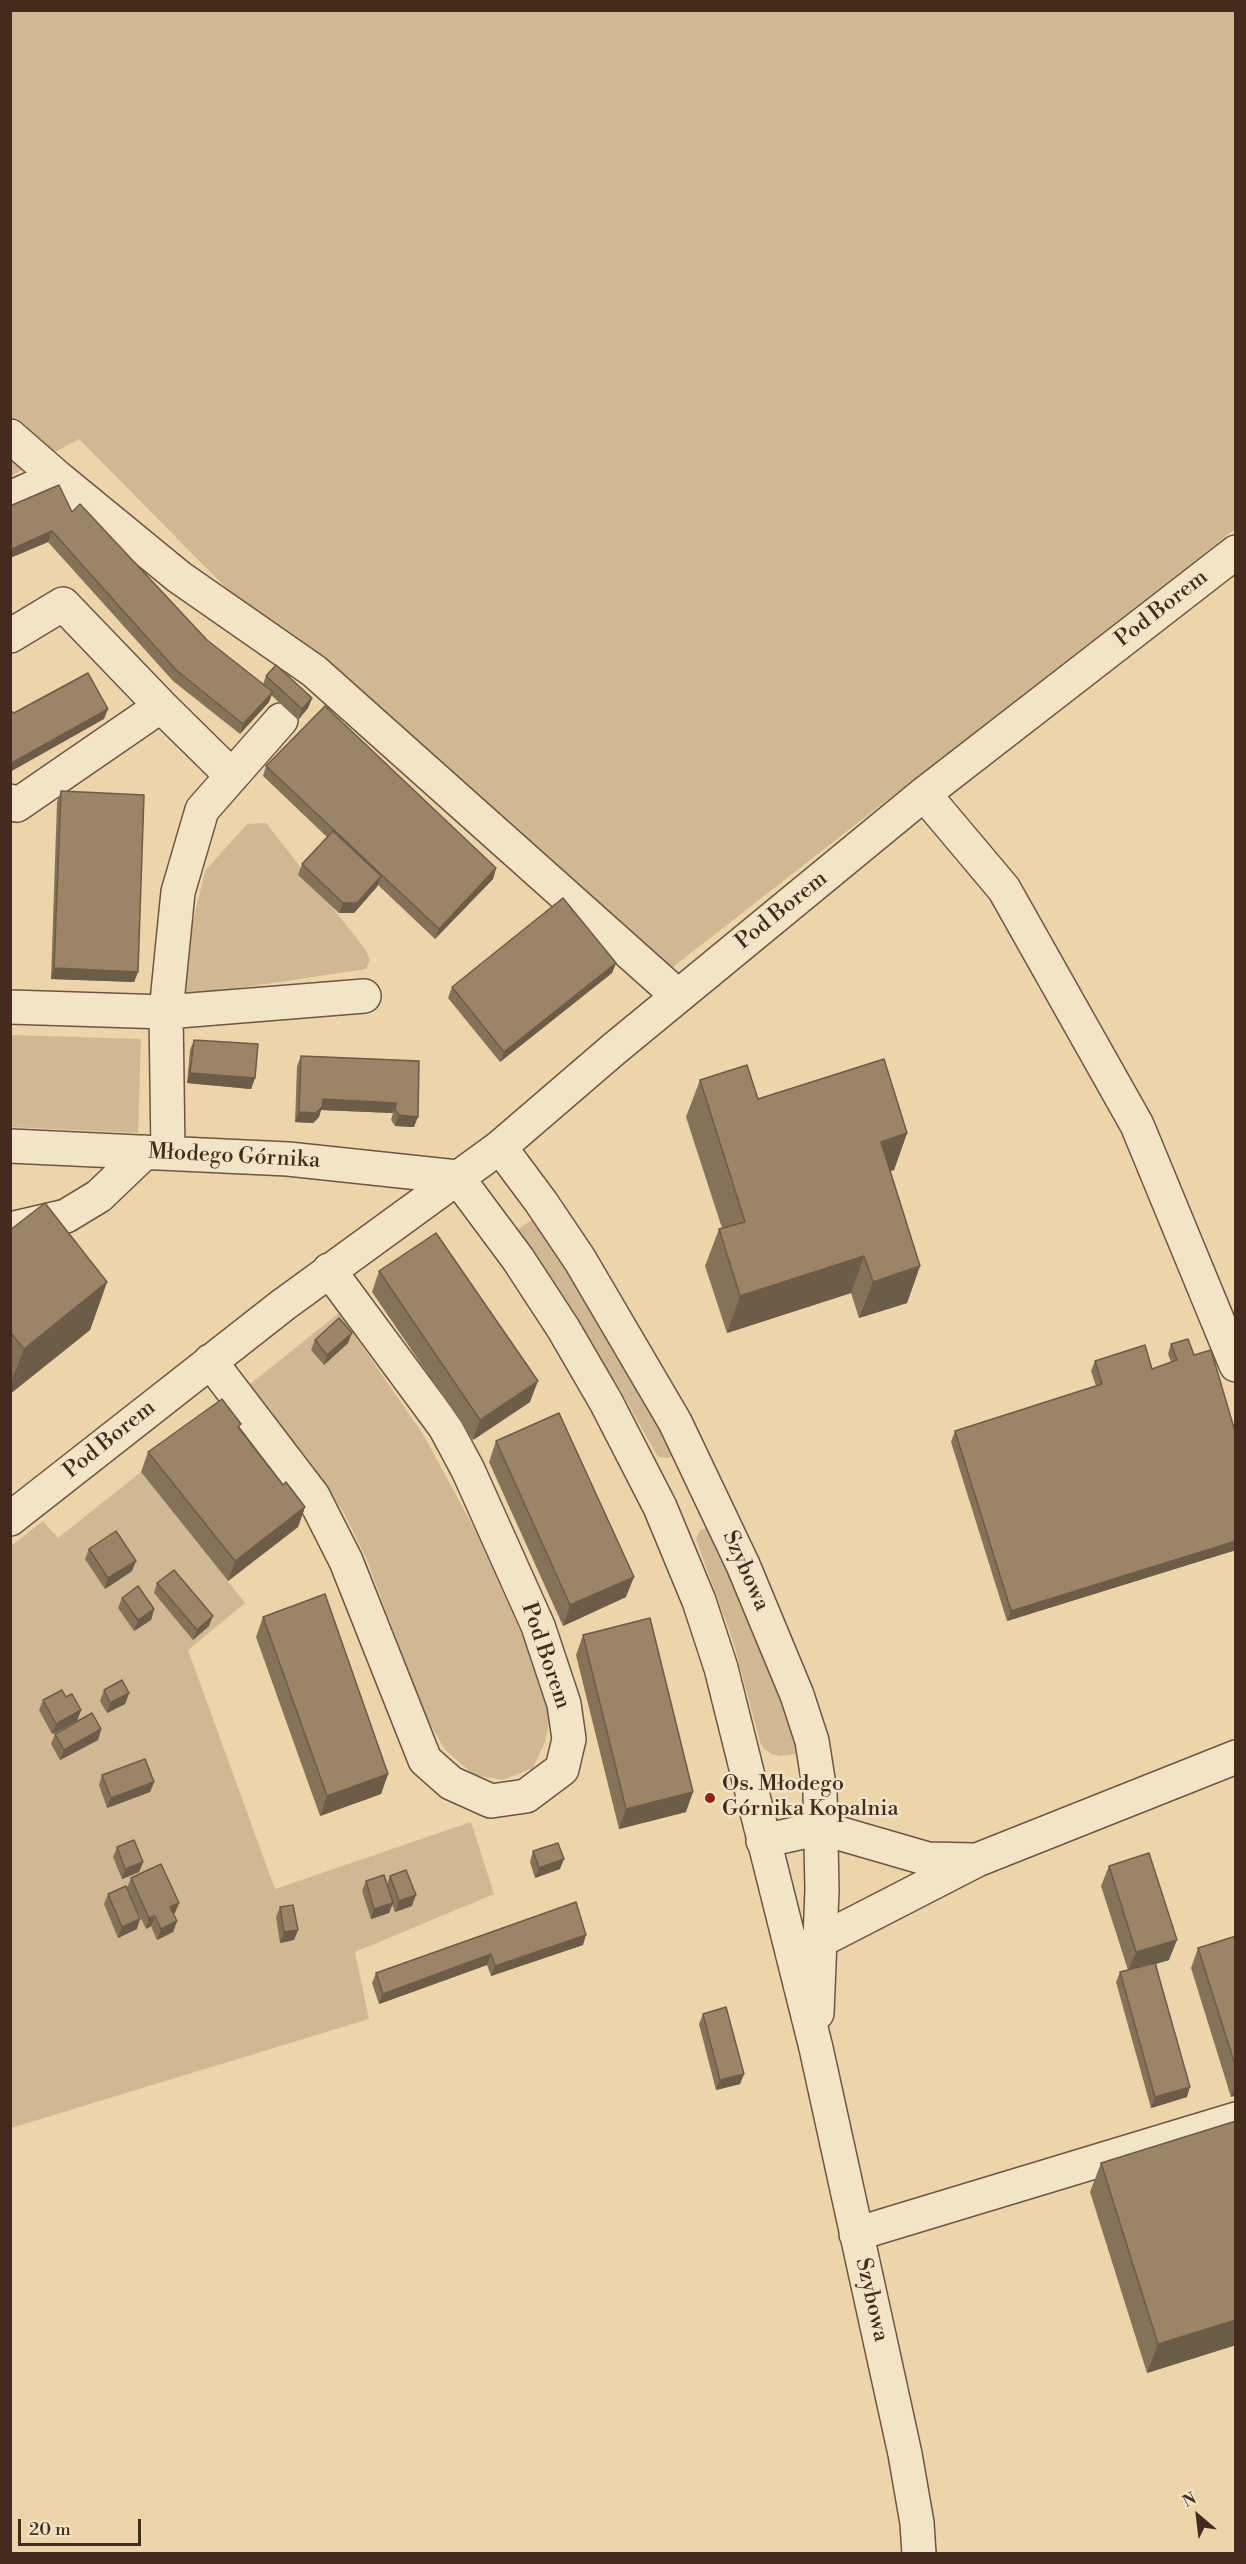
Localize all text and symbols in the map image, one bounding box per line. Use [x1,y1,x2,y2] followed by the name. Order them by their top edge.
[1110,565,1214,653] street label: Pod Borem
[731,866,833,956] street label: Pod Borem
[147,1139,321,1175] street label: Młodego Górnika
[59,1395,161,1485] street label: Pod Borem
[716,1527,774,1615] street label: Szybowa
[515,1599,575,1713] street label: Pod Borem
[722,1772,899,1824] place label: Os. Młodego Górnika Kopalnia
[703,1791,717,1805] marker: Os. Młodego Górnika Kopalnia
[849,2256,893,2344] street label: Szybowa
[1168,2486,1228,2546] north arrow
[1179,2488,1200,2512] text: N
[21,2507,144,2545] scale bar
[29,2518,71,2541] text: 20 m

